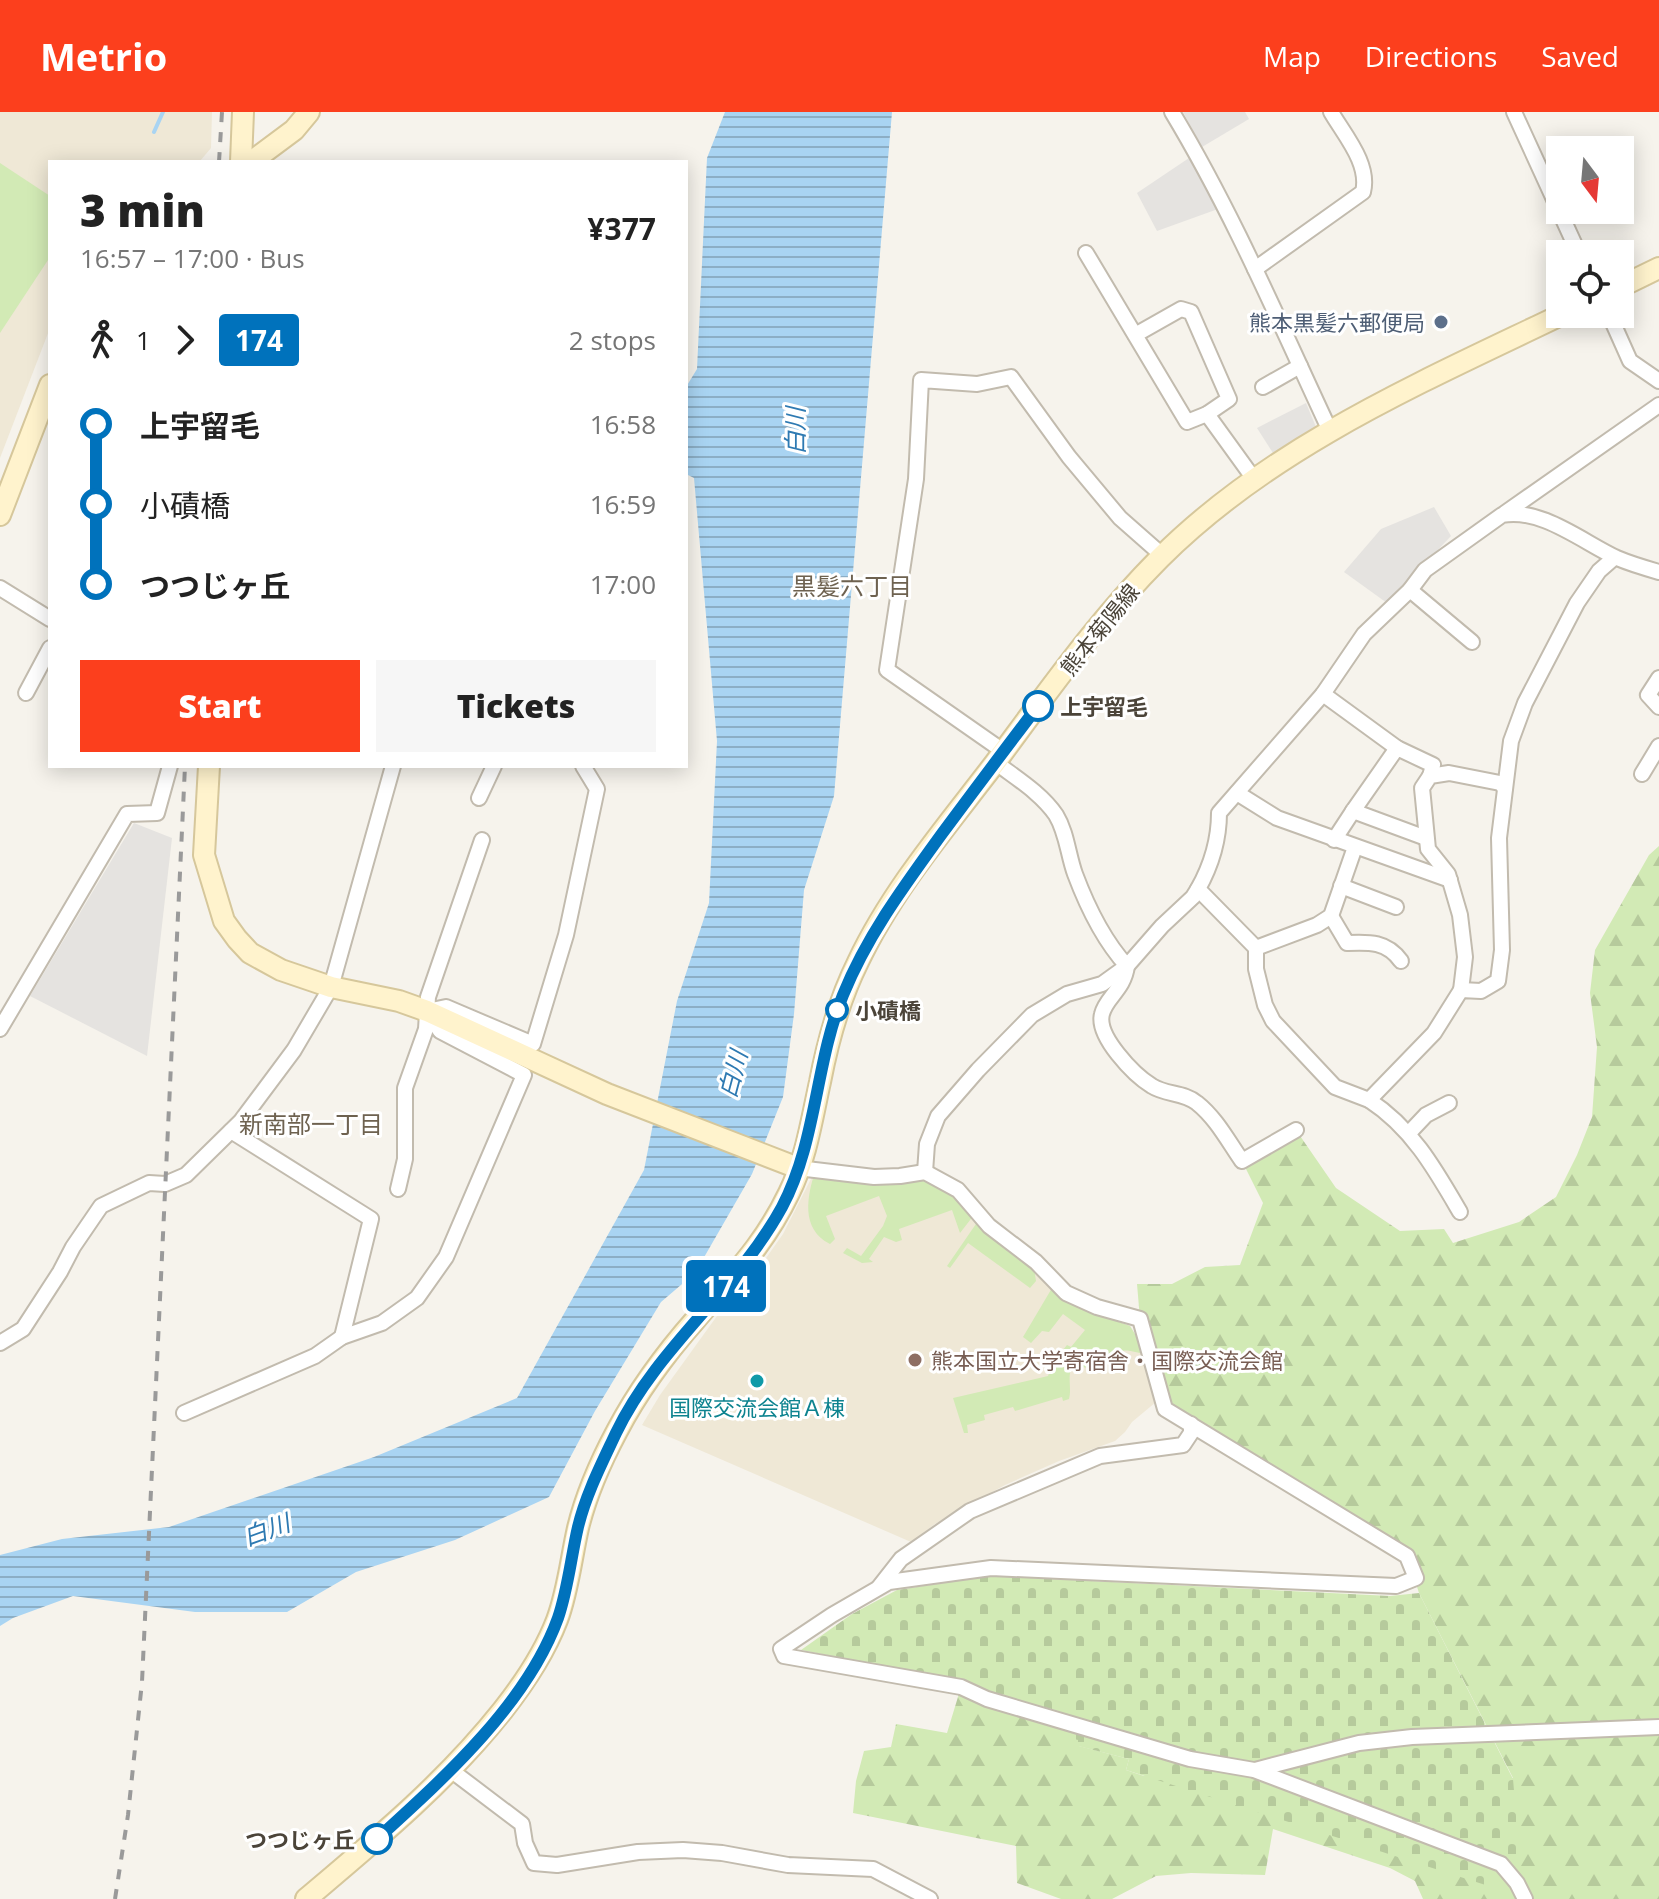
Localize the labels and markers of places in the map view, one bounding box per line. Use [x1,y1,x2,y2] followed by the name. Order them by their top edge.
[1249,307,1425,337] place label: 熊本黒髪六郵便局
[1432,313,1450,331] marker: 熊本黒髪六郵便局
[1023,691,1053,721] marker: 上宇留毛
[1060,691,1148,721] place label: 上宇留毛
[855,995,921,1025] place label: 小磧橋
[826,999,848,1021] marker: 小磧橋
[931,1345,1283,1375] place label: 熊本国立大学寄宿舎・国際交流会館
[906,1351,924,1369] marker: 熊本国立大学寄宿舎・国際交流会館
[748,1372,766,1390] marker: 国際交流会館Ａ棟
[669,1392,845,1422] place label: 国際交流会館Ａ棟
[245,1824,355,1854] place label: つつじヶ丘
[362,1824,392,1854] marker: つつじヶ丘

